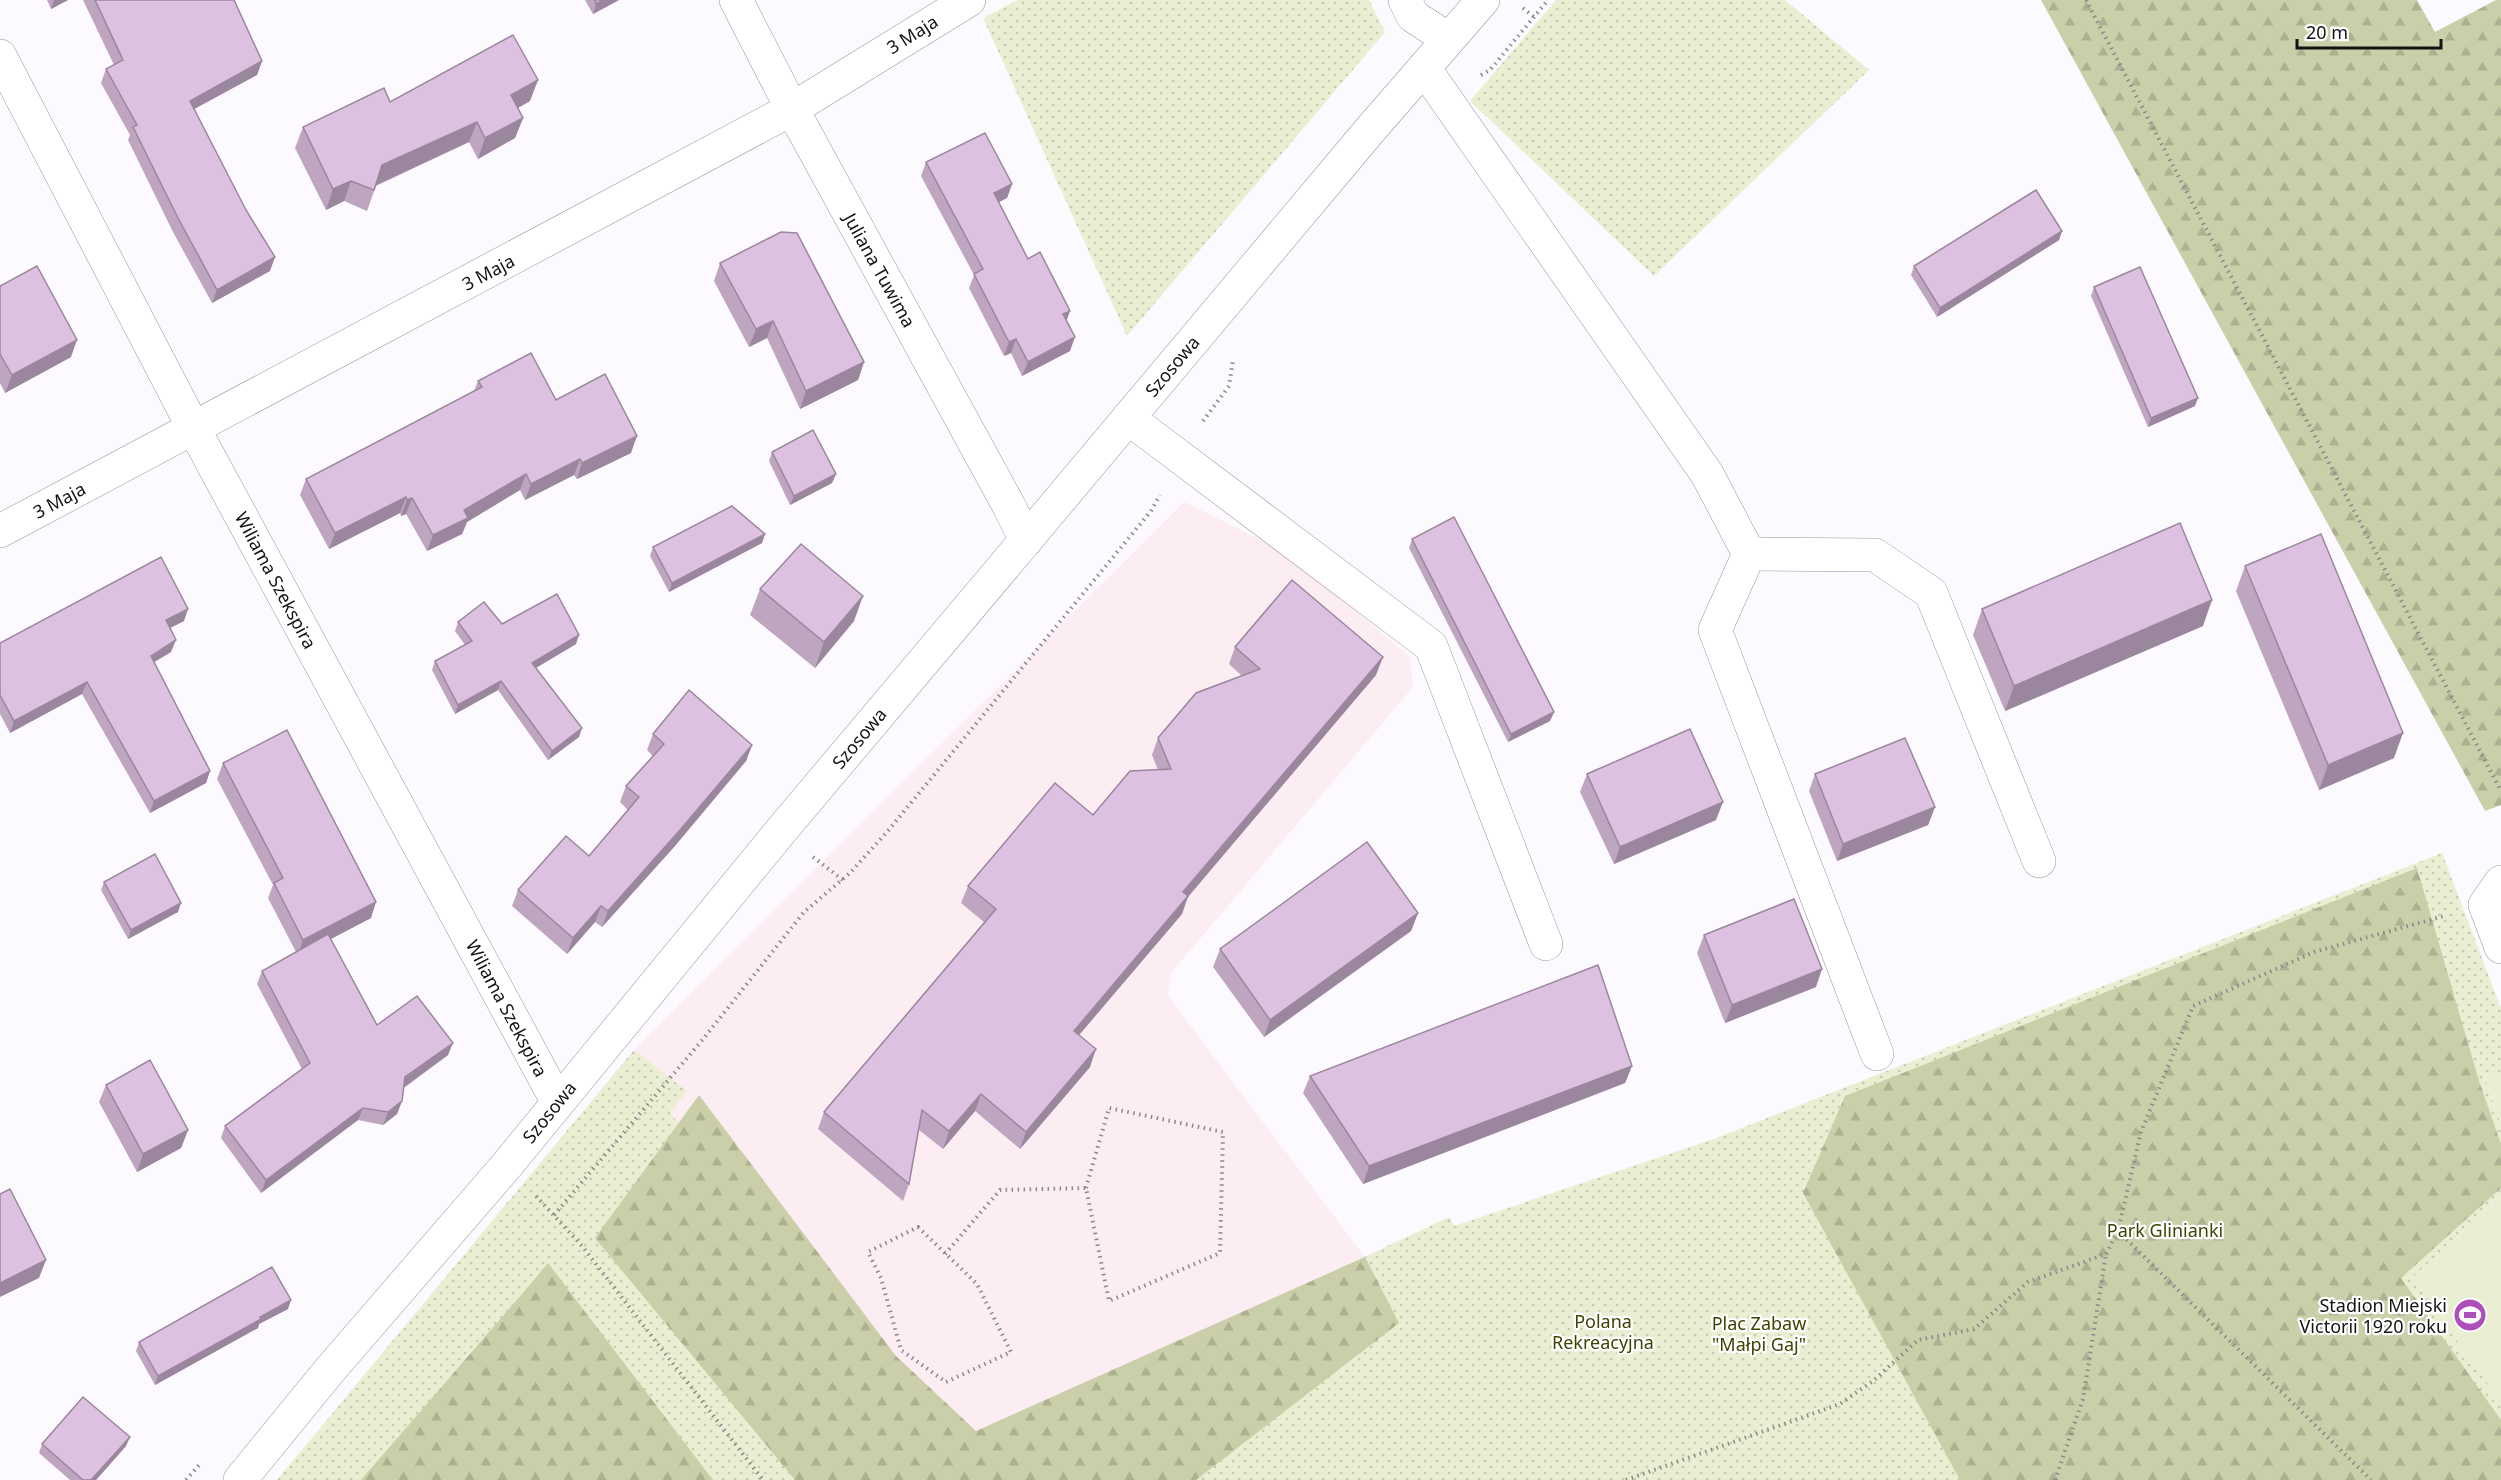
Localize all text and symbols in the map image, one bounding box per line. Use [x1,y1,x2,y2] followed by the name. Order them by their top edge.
[882,9,942,59] street label: 3 Maja
[2297,12,2441,50] scale bar
[2306,20,2348,44] text: 20 m
[838,207,921,331] street label: Juliana Tuwima
[458,248,518,296] street label: 3 Maja
[1139,330,1205,402] street label: Szosowa
[29,476,89,524] street label: 3 Maja
[230,507,322,653] street label: Wiliama Szekspira
[826,702,892,774] street label: Szosowa
[461,935,553,1081] street label: Wiliama Szekspira
[517,1076,581,1148] street label: Szosowa
[2107,1218,2223,1242] park label: Park Glinianki
[2300,1293,2447,1338] place label: Stadion Miejski Victorii 1920 roku
[2452,1297,2488,1333] sports icon: Stadion Miejski Victorii 1920 roku
[1552,1309,1654,1354] park label: Polana Rekreacyjna
[1712,1311,1806,1356] park label: Plac Zabaw "Małpi Gaj"

